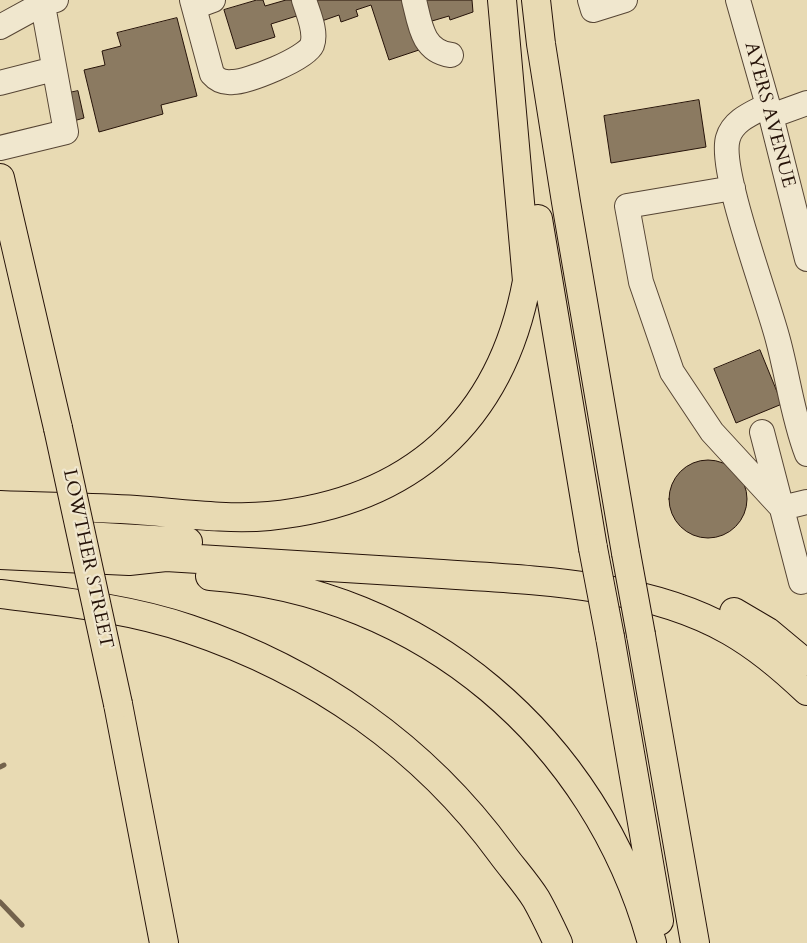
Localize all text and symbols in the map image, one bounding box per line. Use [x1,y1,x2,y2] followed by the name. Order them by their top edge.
[739,40,799,190] street label: AYERS AVENUE
[57,467,117,651] street label: LOWTHER STREET

